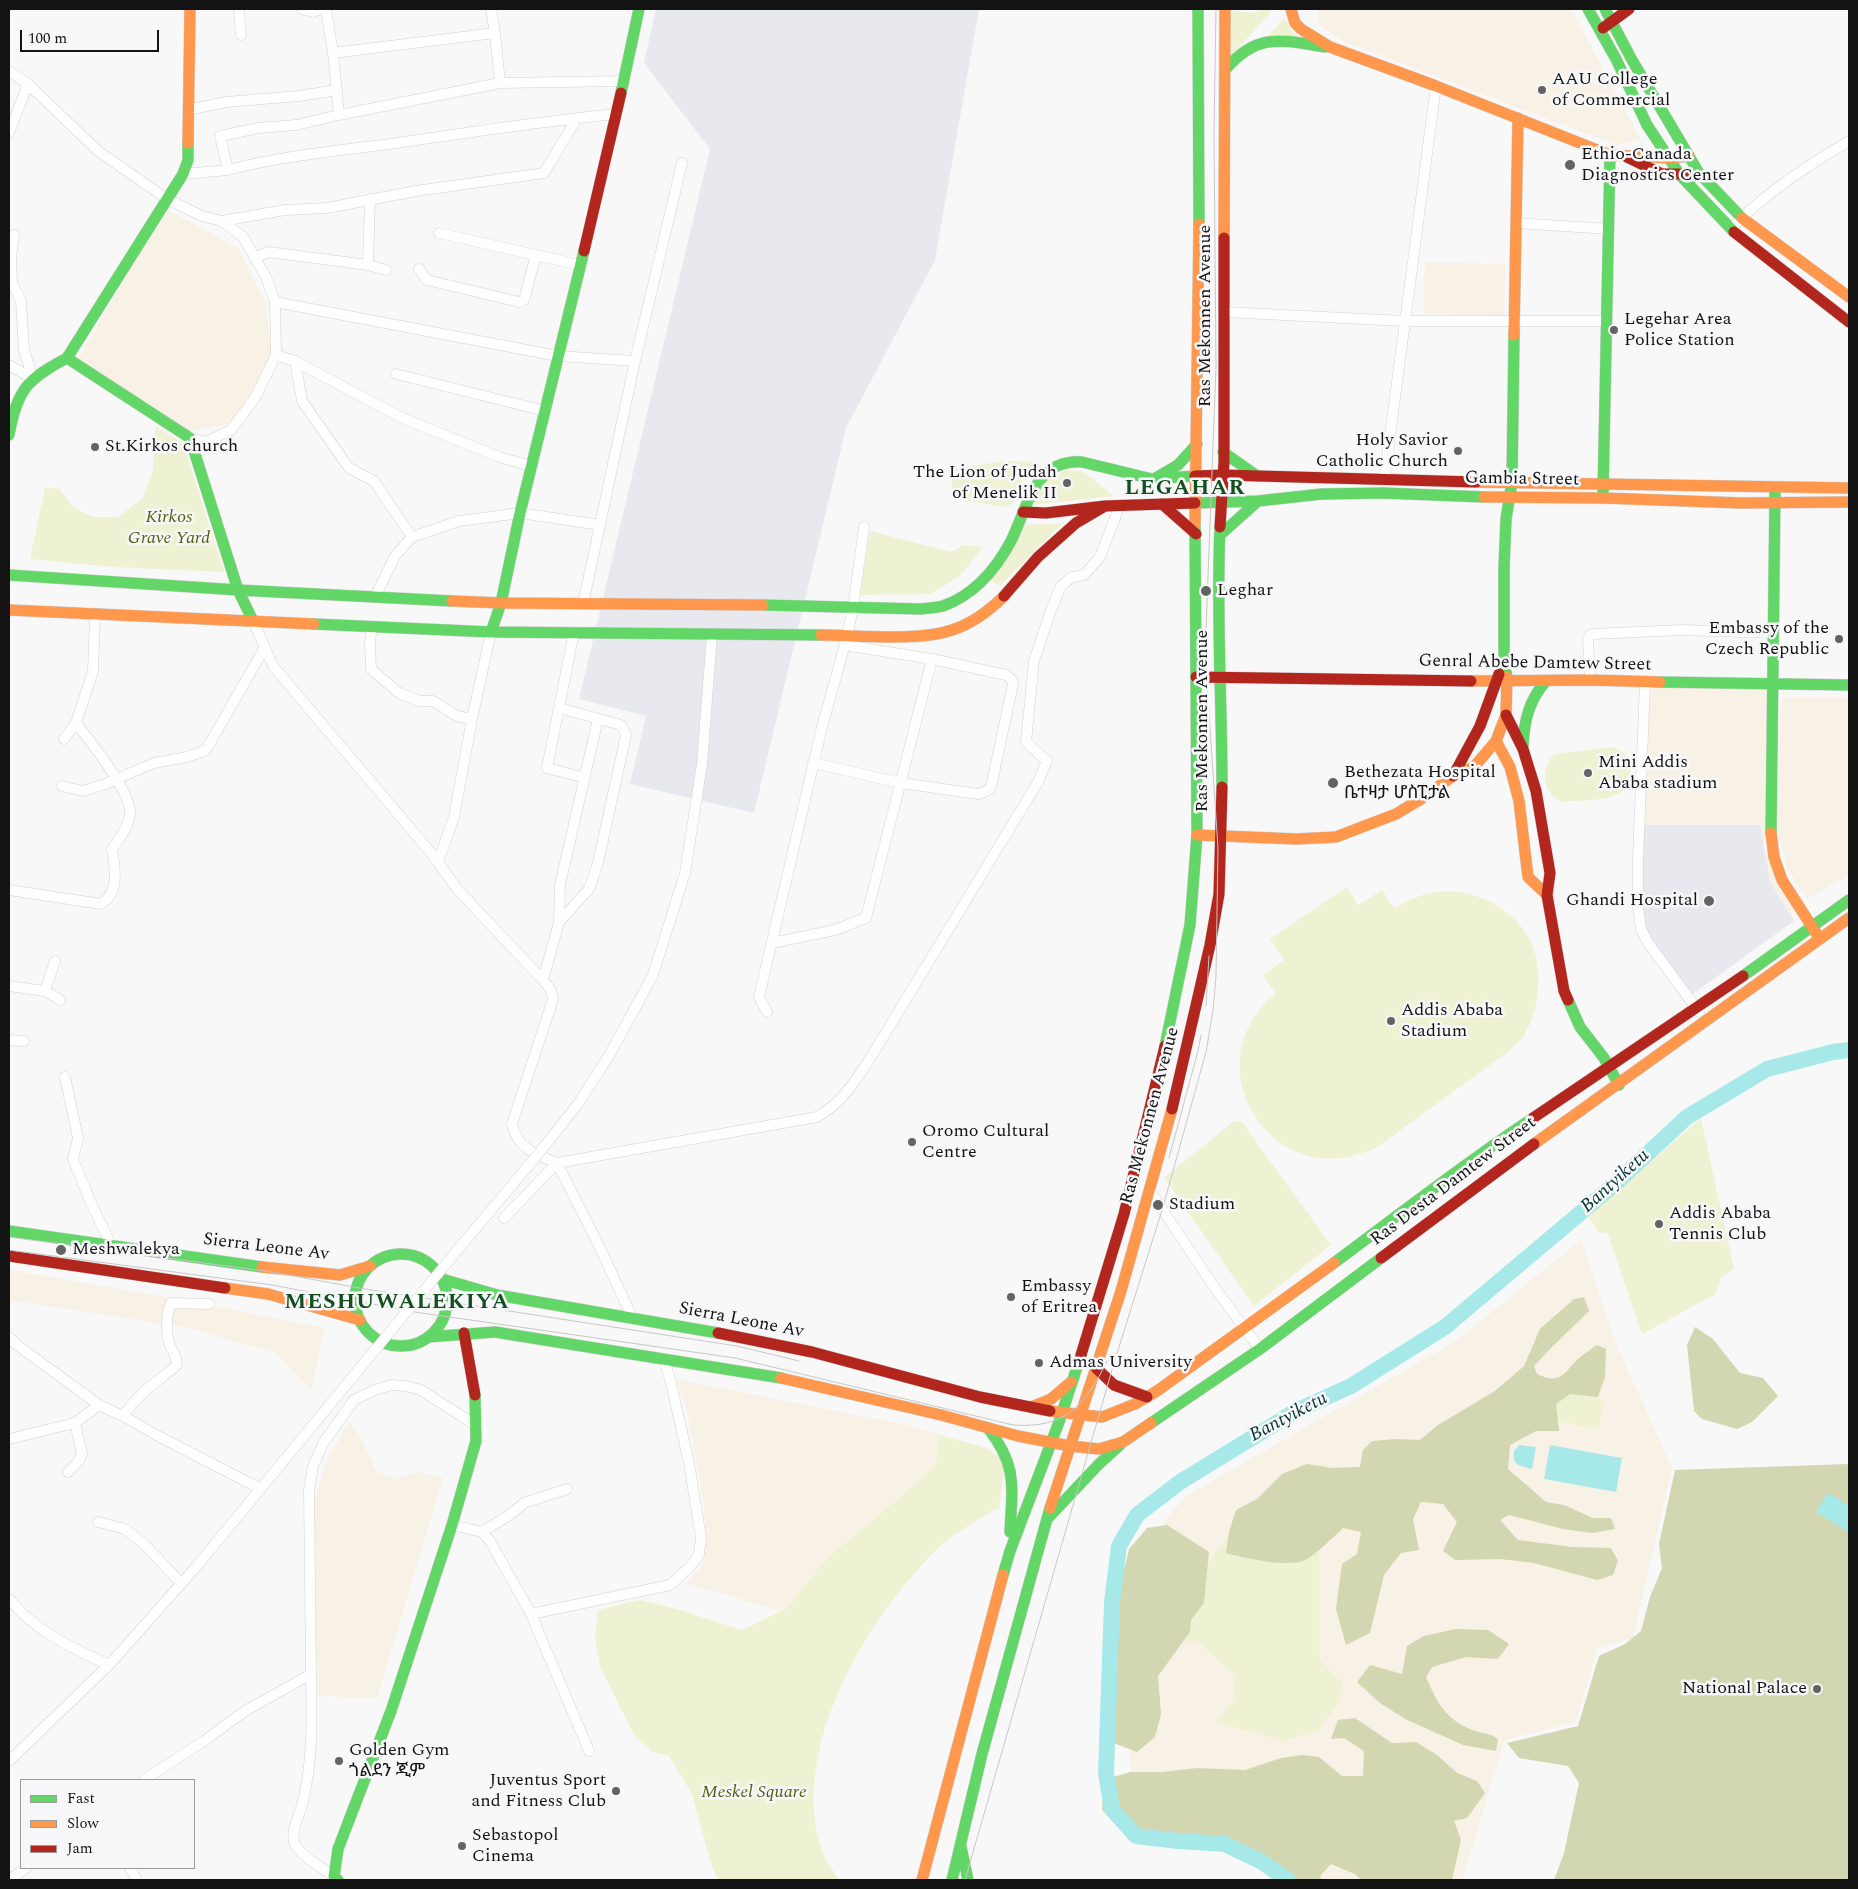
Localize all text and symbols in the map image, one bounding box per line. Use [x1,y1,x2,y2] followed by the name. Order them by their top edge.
[22,20,161,52] scale bar
[28,27,67,50] text: 100 m
[1552,69,1670,112] place label: AAU College of Commercial
[1536,84,1548,96] marker: AAU College of Commercial
[1581,144,1734,186] place label: Ethio-Canada Diagnostics Center
[1563,158,1577,172] marker: Ethio-Canada Diagnostics Center
[1195,225,1217,407] street label: Ras Mekonnen Avenue
[1624,309,1735,352] place label: Legehar Area Police Station
[1608,324,1620,336] marker: Legehar Area Police Station
[1316,430,1448,472] place label: Holy Savior Catholic Church
[105,436,238,458] place label: St.Kirkos church
[89,441,101,453] marker: St.Kirkos church
[1452,445,1464,457] marker: Holy Savior Catholic Church
[913,462,1057,504] place label: The Lion of Judah of Menelik II
[1465,468,1579,492] street label: Gambia Street
[1061,477,1073,489] marker: The Lion of Judah of Menelik II
[1124,477,1246,503] district label: LEGAHAR
[128,507,210,550] park label: Kirkos Grave Yard
[1217,580,1273,602] place label: Leghar
[1199,584,1213,598] marker: Leghar
[1705,618,1829,660] place label: Embassy of the Czech Republic
[1192,630,1214,812] street label: Ras Mekonnen Avenue
[1833,633,1845,645] marker: Embassy of the Czech Republic
[1418,651,1652,677] street label: Genral Abebe Damtew Street
[1598,752,1718,794] place label: Mini Addis Ababa stadium
[1344,762,1496,804] place label: Bethezata Hospital ቤተዛታ ሆስፒታል
[1582,767,1594,779] marker: Mini Addis Ababa stadium
[1326,776,1340,790] marker: Bethezata Hospital ቤተዛታ ሆስፒታል
[1566,890,1698,912] place label: Ghandi Hospital
[1702,894,1716,908] marker: Ghandi Hospital
[1401,1000,1503,1042] place label: Addis Ababa Stadium
[1385,1015,1397,1027] marker: Addis Ababa Stadium
[1117,1025,1185,1207] street label: Ras Mekonnen Avenue
[1367,1113,1541,1251] street label: Ras Desta Damtew Street
[922,1121,1049,1164] place label: Oromo Cultural Centre
[906,1136,918,1148] marker: Oromo Cultural Centre
[1577,1145,1655,1219] water label: Bantyiketu
[1169,1194,1235,1216] place label: Stadium
[1151,1198,1165,1212] marker: Stadium
[1669,1203,1771,1246] place label: Addis Ababa Tennis Club
[1653,1218,1665,1230] marker: Addis Ababa Tennis Club
[202,1230,330,1266] street label: Sierra Leone Av
[72,1239,180,1261] place label: Meshwalekya
[54,1243,68,1257] marker: Meshwalekya
[1021,1276,1097,1318] place label: Embassy of Eritrea
[283,1291,511,1317] district label: MESHUWALEKIYA
[1005,1291,1017,1303] marker: Embassy of Eritrea
[677,1298,805,1344] street label: Sierra Leone Av
[1049,1352,1192,1374] place label: Admas University
[1033,1357,1045,1369] marker: Admas University
[1246,1388,1332,1448] water label: Bantyiketu
[1682,1678,1807,1700] place label: National Palace
[1811,1683,1823,1695] marker: National Palace
[349,1740,450,1782] place label: Golden Gym ጎልደን ጂም
[333,1755,345,1767] marker: Golden Gym ጎልደን ጂም
[472,1770,606,1812] place label: Juventus Sport and Fitness Club
[20,1779,195,1869] legend
[701,1782,807,1804] park label: Meskel Square
[610,1785,622,1797] marker: Juventus Sport and Fitness Club
[67,1787,95,1810] text: Fast
[67,1812,99,1835] text: Slow
[472,1825,559,1868] place label: Sebastopol Cinema
[67,1837,93,1860] text: Jam
[456,1840,468,1852] marker: Sebastopol Cinema

